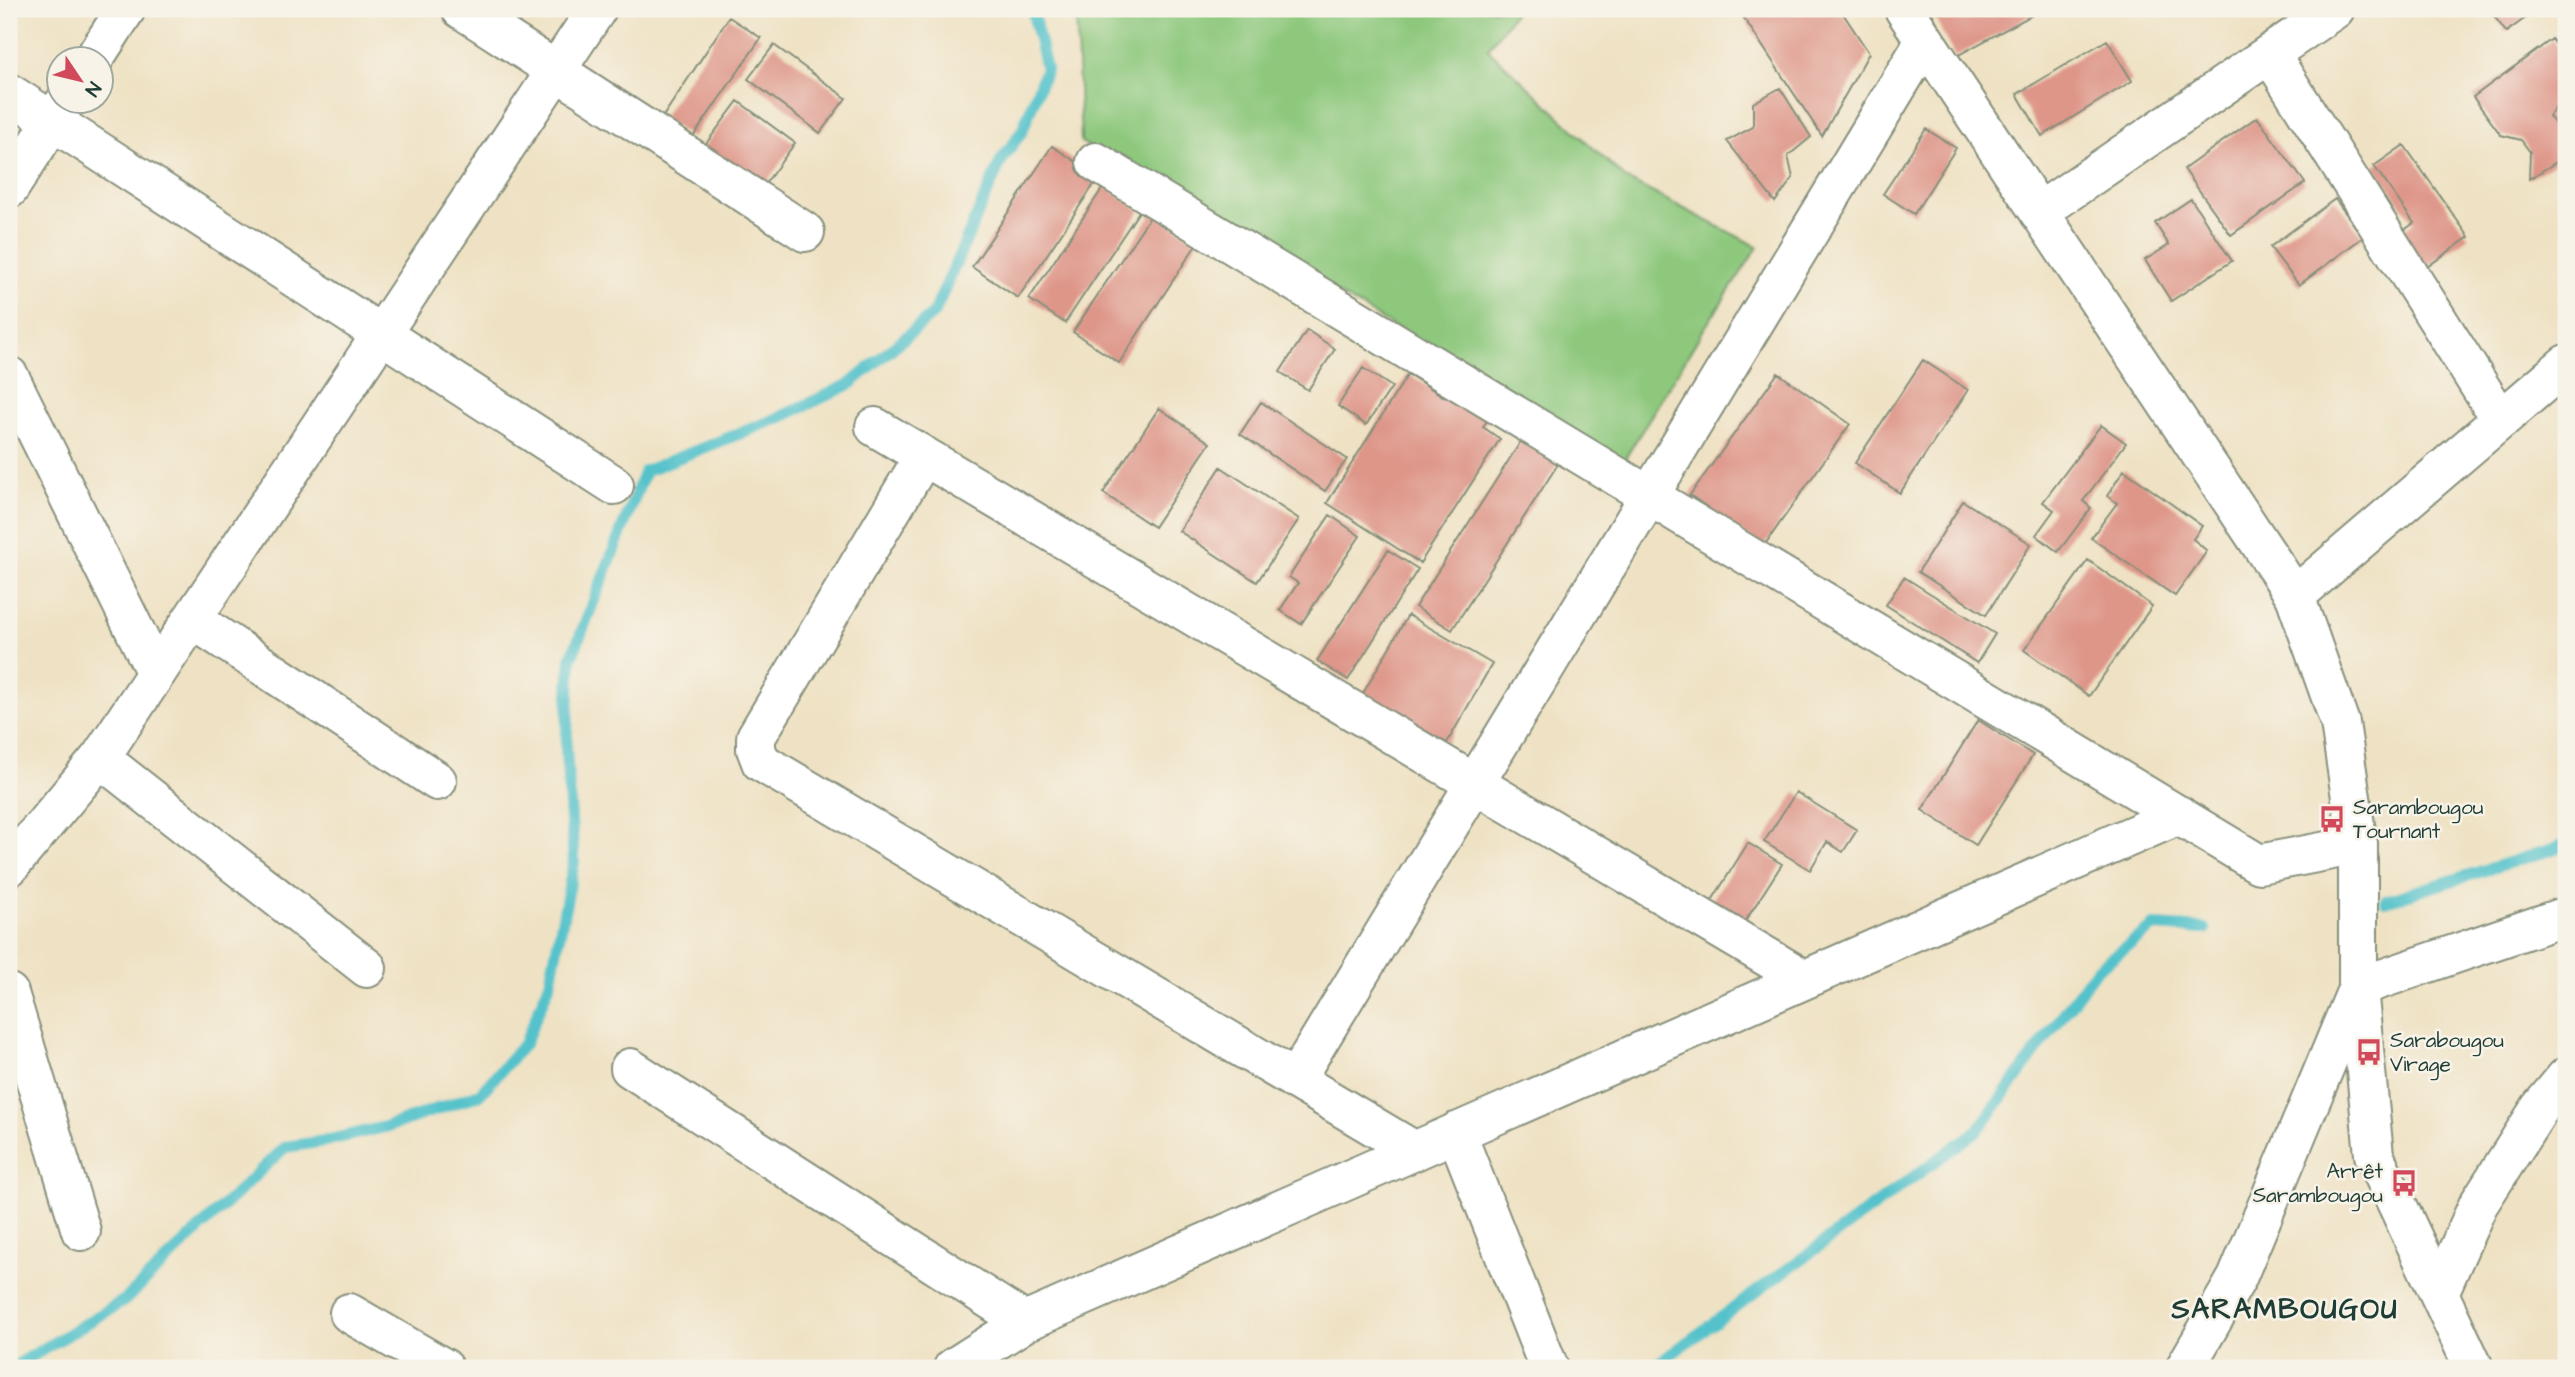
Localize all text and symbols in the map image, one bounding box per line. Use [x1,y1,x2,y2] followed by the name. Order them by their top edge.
[46,46,116,116] north arrow
[78,76,107,102] text: N
[2353,793,2484,846] place label: Sarambougou Tournant
[2317,804,2347,834] bus stop icon: Sarambougou Tournant
[2390,1026,2504,1081] place label: Sarabougou Virage
[2354,1037,2384,1067] bus stop icon: Sarabougou Virage
[2253,1157,2384,1212] place label: Arrêt Sarambougou
[2389,1168,2419,1198] bus stop icon: Arrêt Sarambougou
[2170,1290,2399,1329] district label: SARAMBOUGOU

